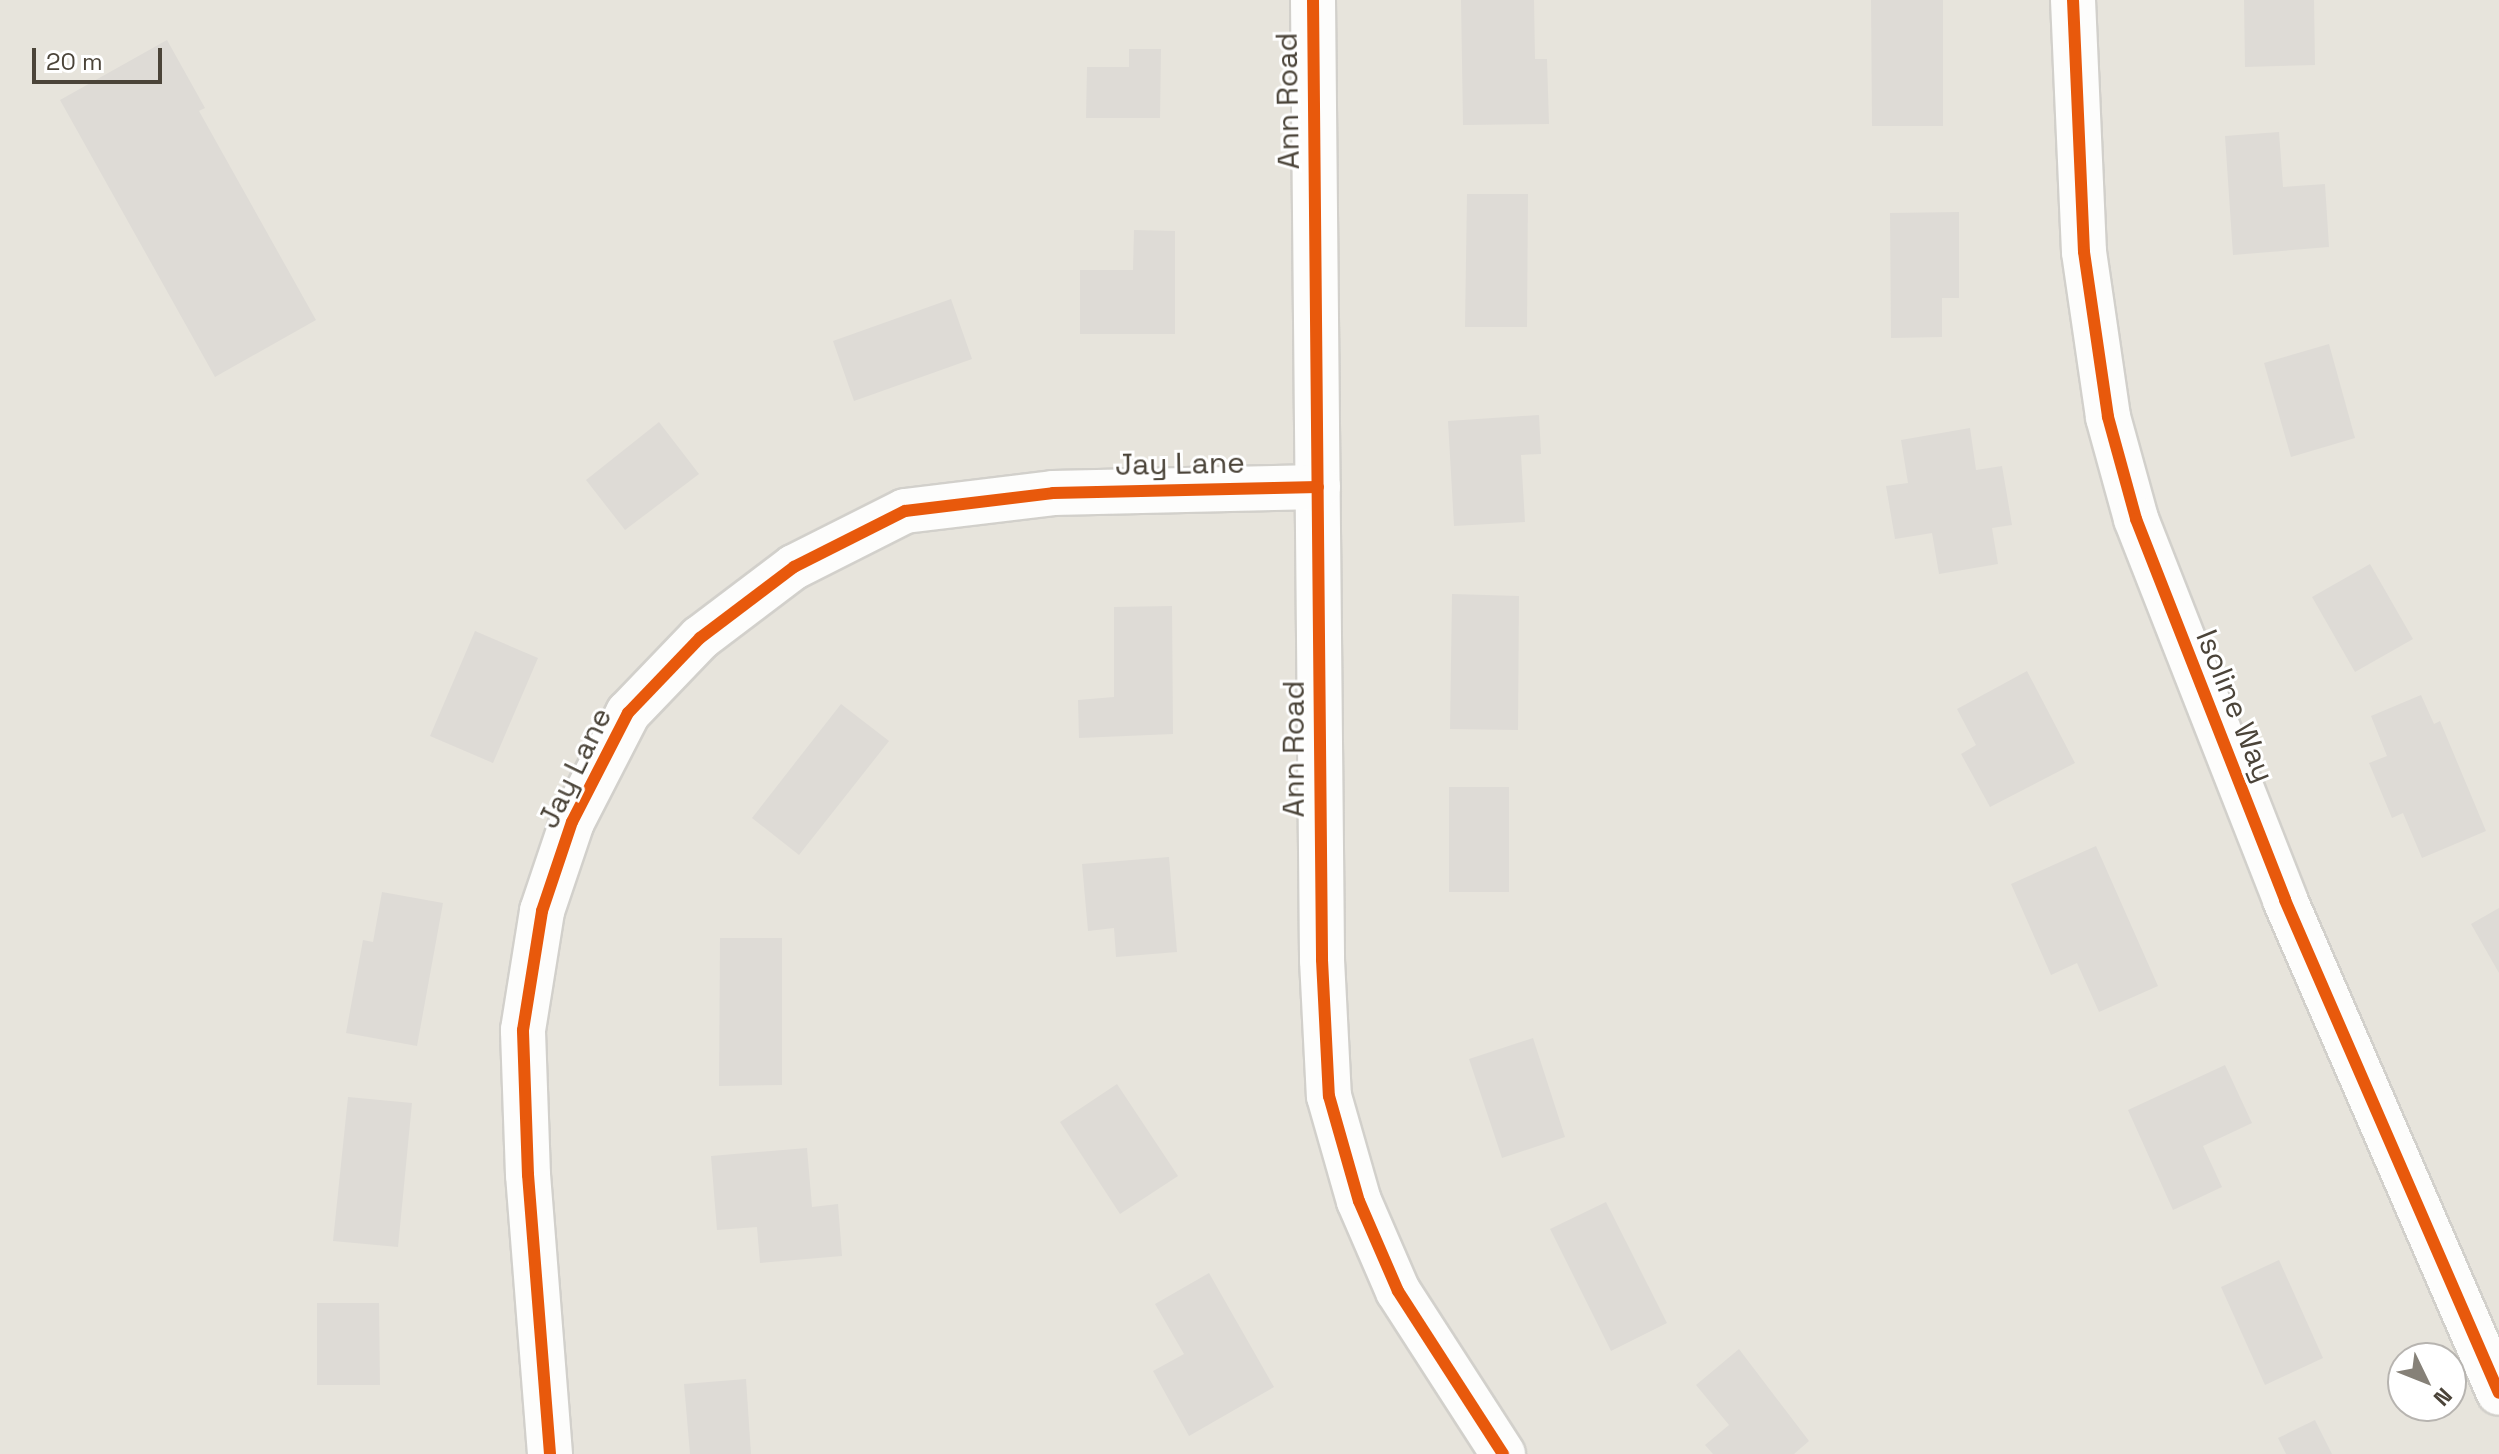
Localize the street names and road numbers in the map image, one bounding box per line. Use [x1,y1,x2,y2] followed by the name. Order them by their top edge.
[1269,32,1307,170] street label: Ann Road
[1115,445,1245,483] street label: Jay Lane
[2188,624,2282,788] street label: Isoline Way
[1276,680,1312,818] street label: Ann Road
[530,702,620,834] street label: Jay Lane

